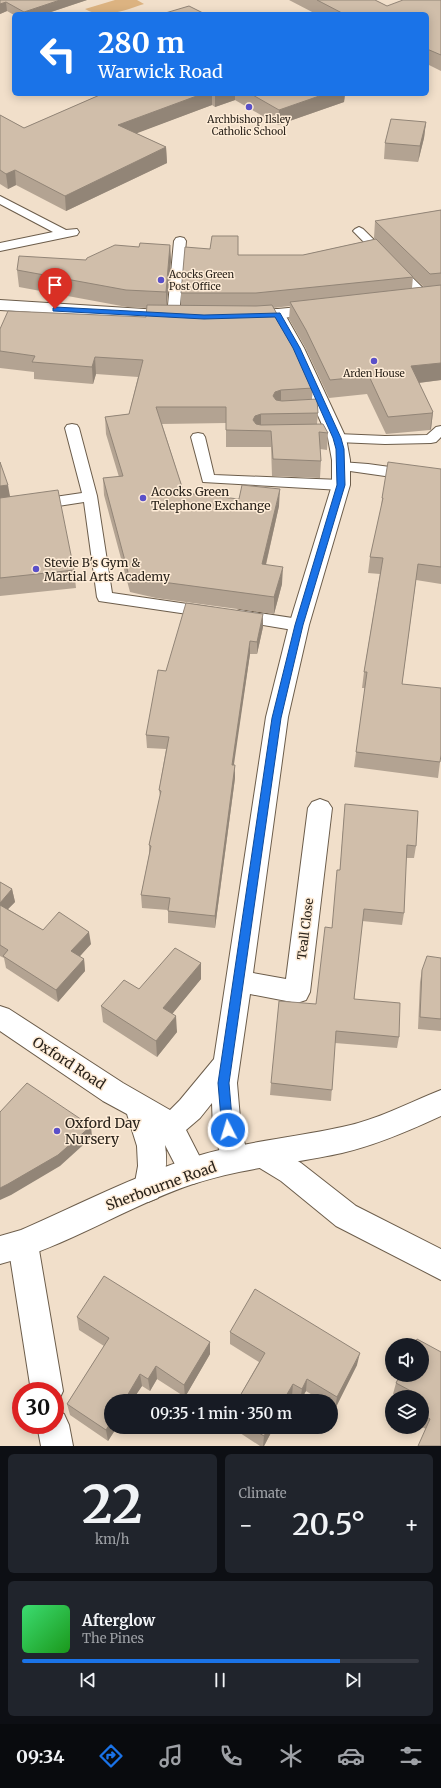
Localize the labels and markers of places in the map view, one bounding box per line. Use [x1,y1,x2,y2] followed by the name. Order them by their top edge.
[244,102,254,112] marker: Archbishop Ilsley Catholic School
[206,113,291,138] place label: Archbishop Ilsley Catholic School
[38,268,72,309] pin
[168,268,235,293] place label: Acocks Green Post Office
[156,275,166,285] marker: Acocks Green Post Office
[369,356,379,366] marker: Arden House
[342,367,405,380] place label: Arden House
[150,484,270,513] place label: Acocks Green Telephone Exchange
[138,493,148,503] marker: Acocks Green Telephone Exchange
[44,555,170,584] place label: Stevie B's Gym & Martial Arts Academy
[31,564,41,574] marker: Stevie B's Gym & Martial Arts Academy
[65,1114,141,1148] place label: Oxford Day Nursery
[52,1126,62,1136] marker: Oxford Day Nursery

